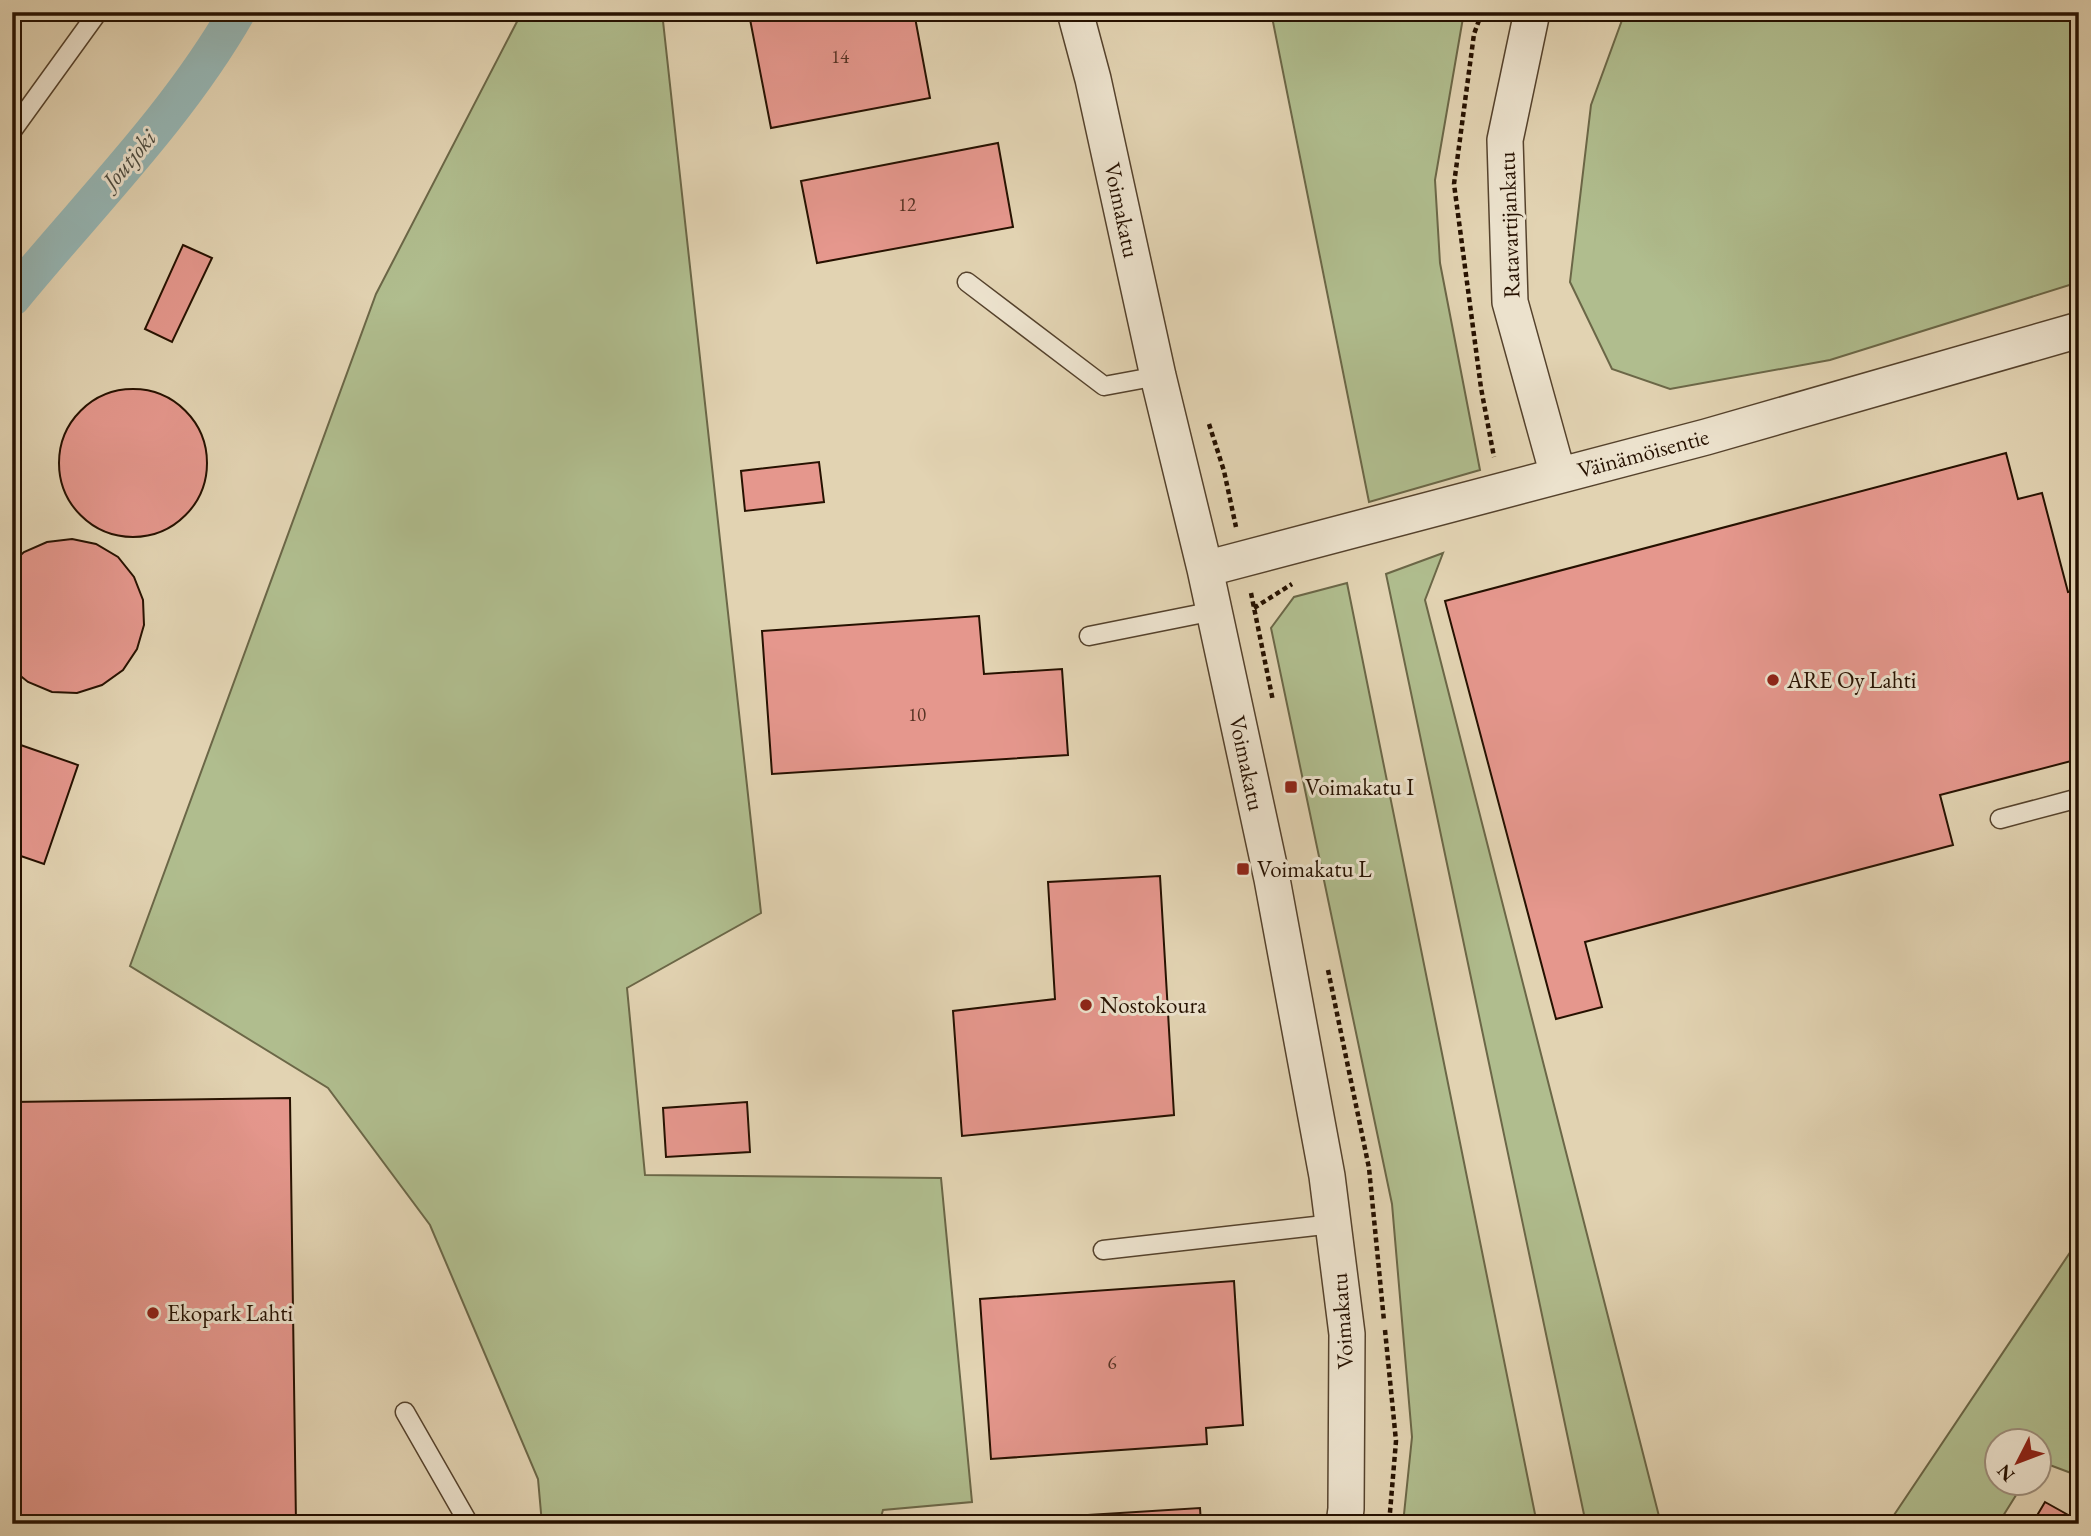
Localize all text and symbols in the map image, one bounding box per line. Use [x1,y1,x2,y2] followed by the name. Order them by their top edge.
[831,44,850,69] house number: 14
[92,122,163,199] water label: Joutjoki
[1491,151,1527,299] street label: Ratavartijankatu
[1097,160,1147,260] street label: Voimakatu
[898,192,916,217] house number: 12
[1574,421,1712,485] street label: Väinämöisentie
[1786,665,1917,695] place label: ARE Oy Lahti
[1765,672,1781,688] marker: ARE Oy Lahti
[908,702,926,727] house number: 10
[1222,713,1272,813] street label: Voimakatu
[1305,772,1414,802] place label: Voimakatu I
[1283,779,1299,795] marker: Voimakatu I
[1257,854,1372,884] place label: Voimakatu L
[1235,861,1251,877] marker: Voimakatu L
[1100,990,1207,1020] place label: Nostokoura
[1078,997,1094,1013] marker: Nostokoura
[1324,1272,1360,1370] street label: Voimakatu
[167,1298,294,1328] place label: Ekopark Lahti
[145,1305,161,1321] marker: Ekopark Lahti
[1107,1350,1117,1375] house number: 6
[1982,1428,2052,1498] north arrow
[1991,1458,2020,1487] text: N

